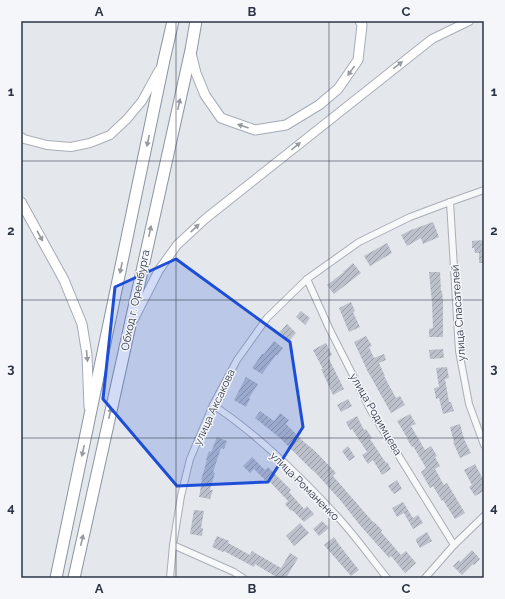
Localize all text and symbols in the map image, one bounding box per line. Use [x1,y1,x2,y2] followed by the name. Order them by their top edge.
[95,4,104,19] text: A
[248,4,257,19] text: B
[402,4,411,19] text: C
[393,61,404,70] one-way arrow
[347,66,355,76] one-way arrow
[8,84,15,99] text: 1
[491,84,498,99] text: 1
[176,98,182,111] one-way arrow
[236,123,248,129] one-way arrow
[144,135,150,147] one-way arrow
[291,142,302,151] one-way arrow
[7,223,15,238] text: 2
[190,223,200,233] one-way arrow
[490,223,498,238] text: 2
[148,225,154,238] one-way arrow
[36,230,43,242] one-way arrow
[118,248,153,352] street label: Обход г. Оренбурга
[117,262,123,275] one-way arrow
[449,264,468,362] street label: улица Спасателей
[83,350,90,362] one-way arrow
[7,361,15,376] text: 3
[490,361,498,376] text: 3
[191,367,238,447] street label: улица Аксакова
[347,371,404,458] street label: улица Родимцева
[108,407,114,419] one-way arrow
[79,444,85,457] one-way arrow
[267,449,342,524] street label: улица Романенко
[7,500,15,515] text: 4
[490,500,498,515] text: 4
[80,534,86,546] one-way arrow
[95,581,104,596] text: A
[248,581,257,596] text: B
[402,581,411,596] text: C

